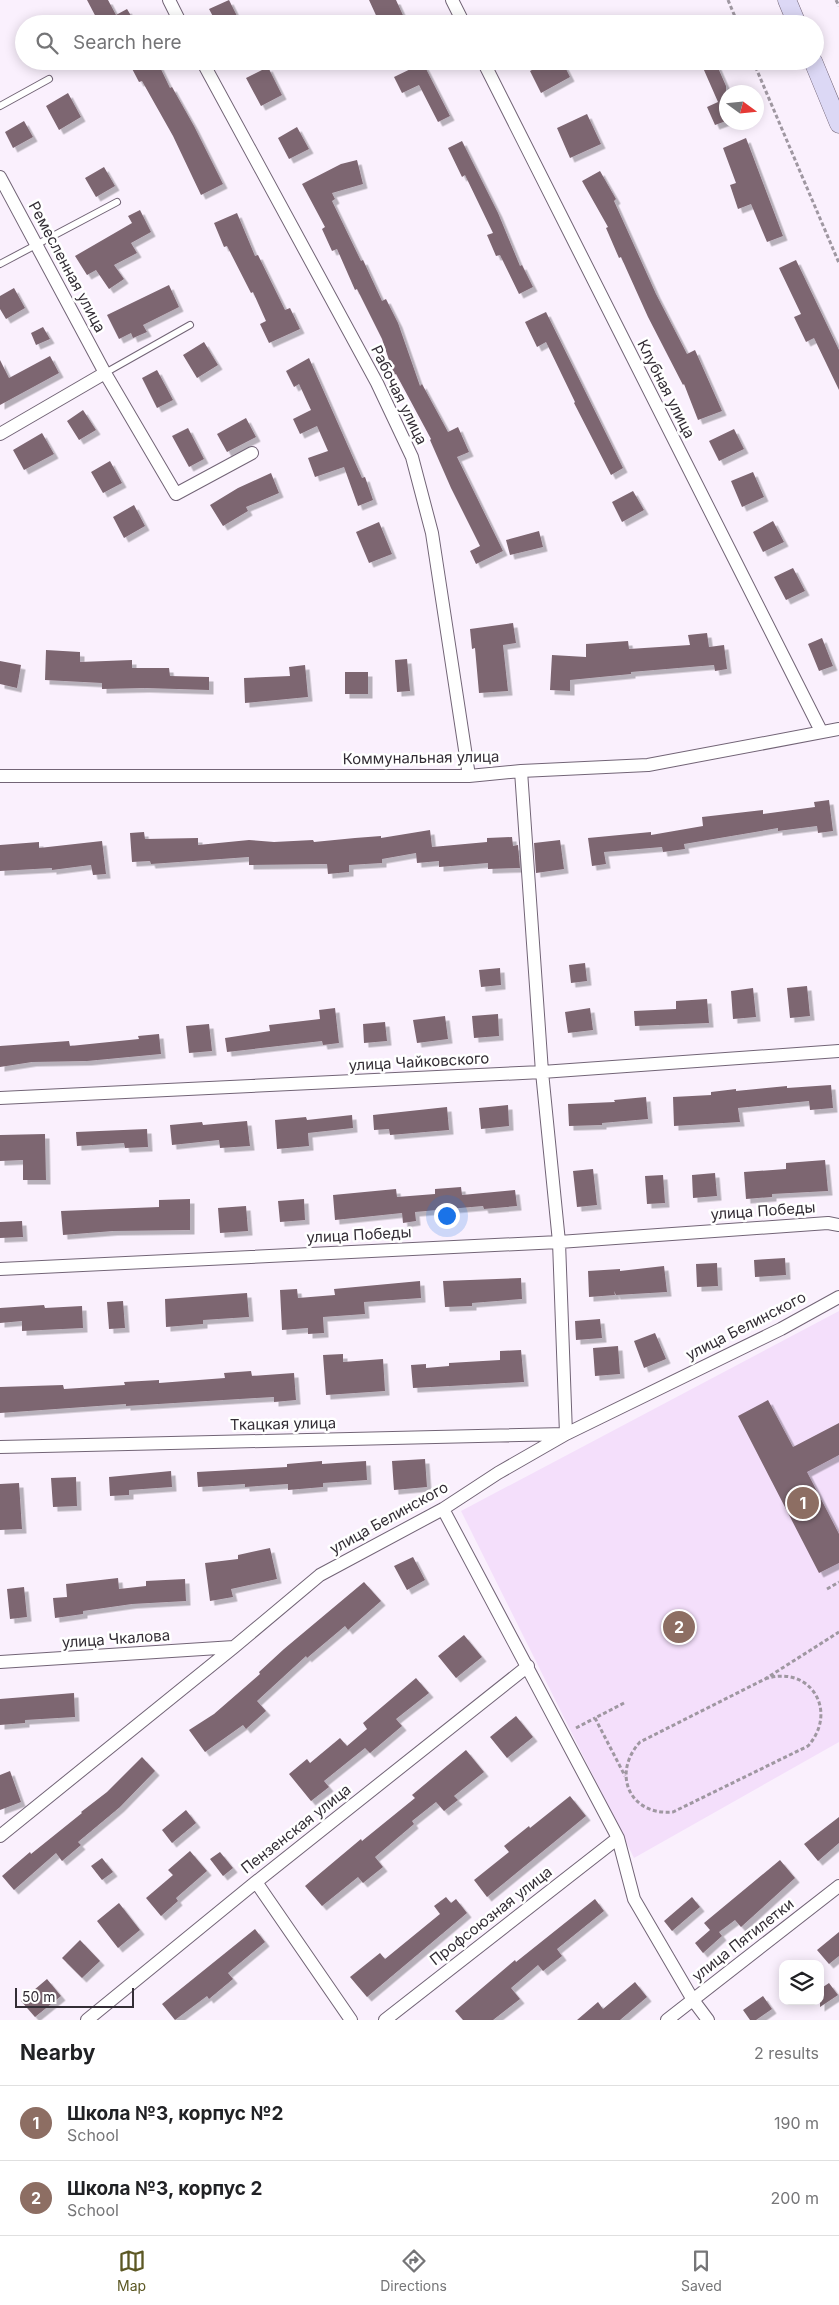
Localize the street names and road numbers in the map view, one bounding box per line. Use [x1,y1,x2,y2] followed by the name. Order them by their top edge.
[25,198,110,336] street label: Ремесленная улица
[633,336,699,441] street label: Клубная улица
[367,342,432,448] street label: Рабочая улица
[342,747,500,768] street label: Коммунальная улица
[348,1048,490,1075] street label: улица Чайковского
[710,1197,816,1224] street label: улица Победы
[306,1222,412,1247] street label: улица Победы
[683,1287,809,1364] street label: улица Белинского
[230,1413,336,1434] street label: Ткацкая улица
[326,1477,451,1558] street label: улица Белинского
[61,1625,171,1652] street label: улица Чкалова
[237,1780,354,1877] street label: Пензенская улица
[426,1862,556,1969] street label: Профсоюзная улица
[688,1894,797,1985] street label: улица Пятилетки

